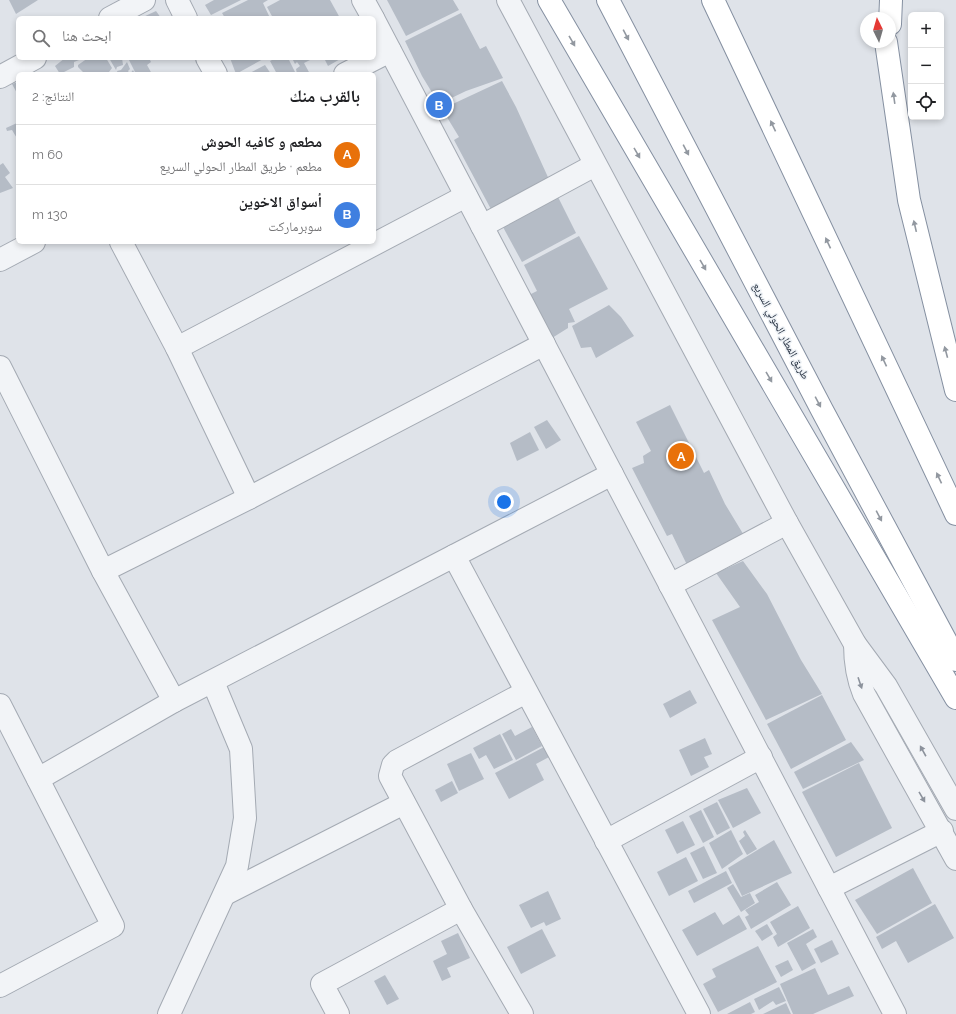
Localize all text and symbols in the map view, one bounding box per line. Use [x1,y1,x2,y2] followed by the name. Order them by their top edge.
[860,12,896,48] north arrow
[908,12,944,120] map controls
[908,12,944,48] button: +
[16,16,376,60] search box
[30,27,52,49] icon: search
[62,27,112,45] text: ابحث هنا
[623,29,629,40] one-way arrow
[568,35,575,47] one-way arrow
[908,48,944,84] button: −
[908,84,944,120] button: locate
[290,86,360,106] text: بالقرب منك
[32,89,74,104] text: النتائج: 2
[426,90,452,120] pin: B
[891,92,897,104] one-way arrow
[770,120,776,131] one-way arrow
[201,133,322,151] text: مطعم و كافيه الحوش
[683,144,689,156] one-way arrow
[32,147,63,162] text: 60 m
[343,147,351,162] text: A
[634,147,641,159] one-way arrow
[160,159,322,174] text: مطعم · طريق المطار الحولي السريع
[239,193,322,211] text: أسواق الاخوين
[32,207,68,222] text: 130 m
[343,207,351,222] text: B
[268,219,322,234] text: سوبرماركت
[912,220,918,232] one-way arrow
[825,238,831,249] one-way arrow
[699,260,707,270] one-way arrow
[748,281,812,382] street label: طريق المطار الحولي السريع
[943,346,949,358] one-way arrow
[881,355,887,367] one-way arrow
[765,372,772,383] one-way arrow
[814,396,821,407] one-way arrow
[668,441,694,471] pin: A
[936,473,942,484] one-way arrow
[494,492,514,512] your location
[876,510,882,522] one-way arrow
[857,677,863,689] one-way arrow
[920,745,926,757] one-way arrow
[918,791,925,803] one-way arrow

